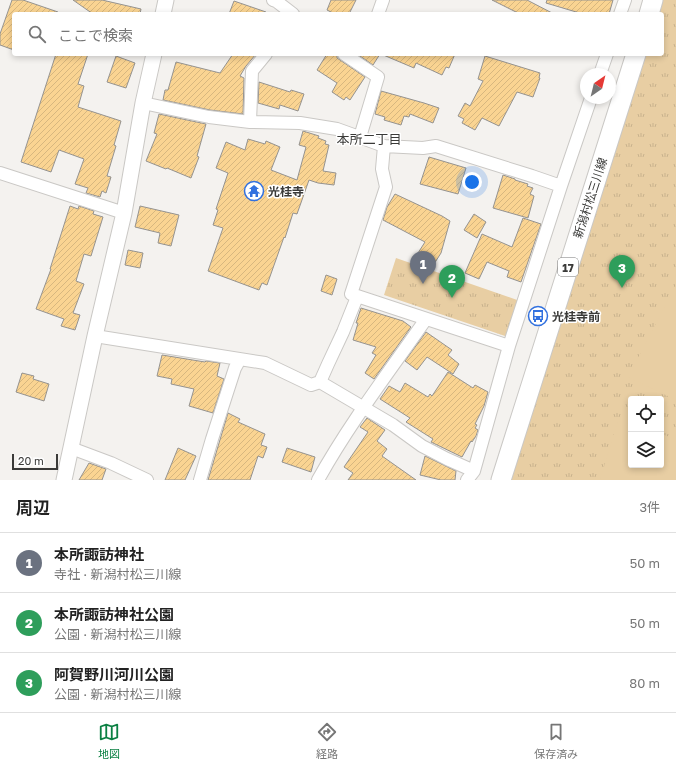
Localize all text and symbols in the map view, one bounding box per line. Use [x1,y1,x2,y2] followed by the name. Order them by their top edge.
[12,12,664,56] search box
[26,23,48,45] icon: search
[58,26,133,44] text: ここで検索
[580,68,616,104] north arrow
[336,131,402,147] district label: 本所二丁目
[570,156,610,240] street label: 新潟村松三川線
[462,172,482,192] your location
[243,180,265,202] temple icon: 光桂寺
[268,184,304,199] place label: 光桂寺
[410,251,436,284] pin: 1
[609,255,635,288] pin: 3
[558,258,578,276] road number: 17
[439,265,465,298] pin: 2
[527,305,549,327] bus stop icon: 光桂寺前
[552,309,600,324] place label: 光桂寺前
[628,396,664,468] map controls
[628,396,664,432] button: locate
[628,432,664,468] button: layers
[12,452,58,471] scale bar
[18,454,44,467] text: 20 m
[16,497,50,518] text: 周辺
[639,499,660,515] text: 3件
[54,545,144,563] text: 本所諏訪神社
[26,555,32,571] text: 1
[630,555,660,571] text: 50 m
[54,566,181,582] text: 寺社 · 新潟村松三川線
[54,605,174,623] text: 本所諏訪神社公園
[25,615,33,631] text: 2
[630,615,660,631] text: 50 m
[54,626,181,642] text: 公園 · 新潟村松三川線
[54,665,174,683] text: 阿賀野川河川公園
[25,675,33,691] text: 3
[629,675,660,691] text: 80 m
[54,686,181,702] text: 公園 · 新潟村松三川線
[98,721,120,761] tab: 地図
[316,721,338,761] tab: 経路
[534,721,578,761] tab: 保存済み

